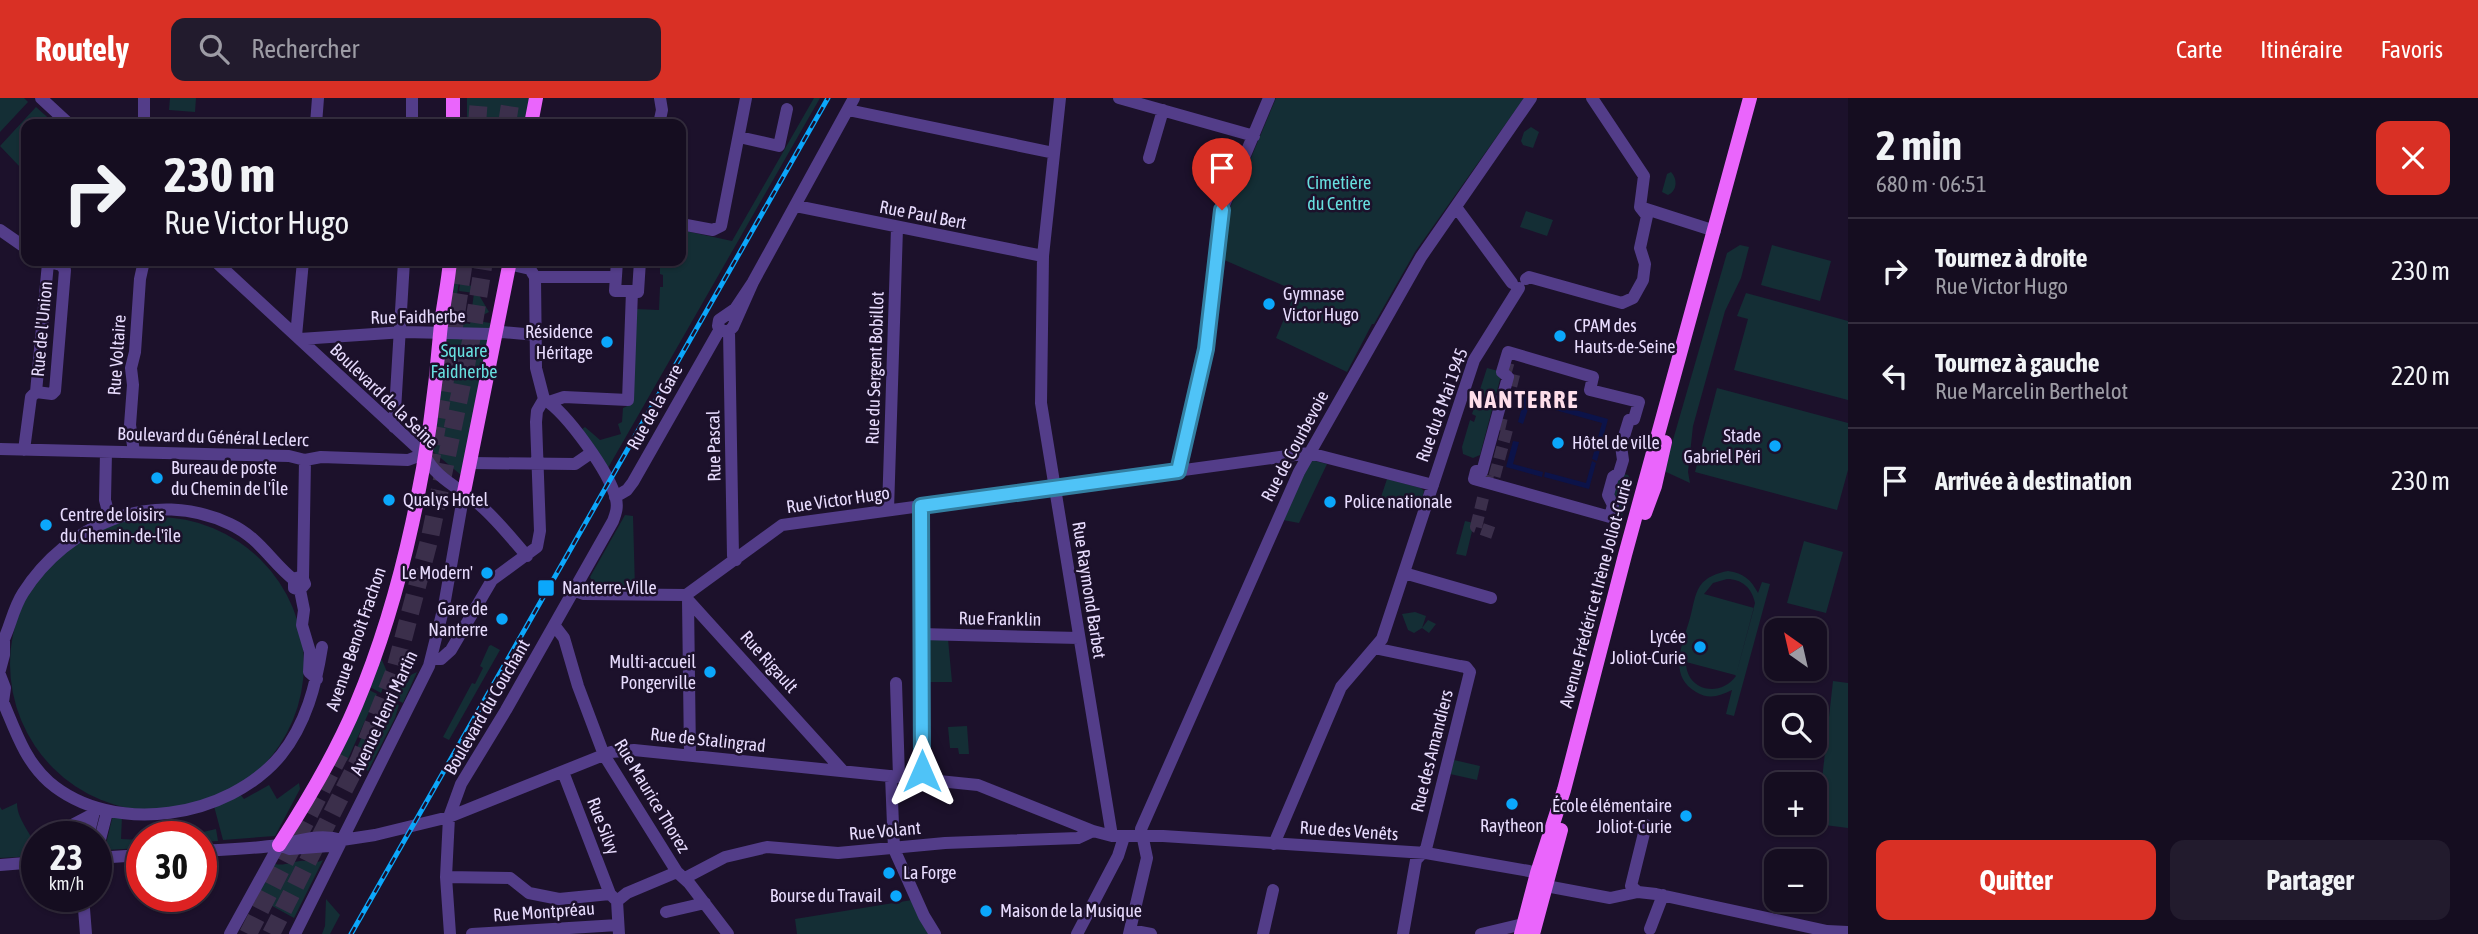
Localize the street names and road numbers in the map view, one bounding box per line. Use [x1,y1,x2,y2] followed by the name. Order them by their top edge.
[878,196,968,233] street label: Rue Paul Bert
[27,280,56,378] street label: Rue de l'Union
[861,291,888,445] street label: Rue du Sergent Bobillot
[370,305,466,328] street label: Rue Faidherbe
[103,314,130,396] street label: Rue Voltaire
[326,339,443,452] street label: Boulevard de la Seine
[1411,345,1472,465] street label: Rue du 8 Mai 1945
[622,360,687,453] street label: Rue de la Gare
[1257,387,1333,505] street label: Rue de Courbevoie
[702,410,725,482] street label: Rue Pascal
[117,423,309,450] street label: Boulevard du Général Leclerc
[1555,476,1636,710] street label: Avenue Frédéric et Irène Joliot-Curie
[785,482,891,517] street label: Rue Victor Hugo
[1068,520,1111,660] street label: Rue Raymond Barbet
[321,564,390,714] street label: Avenue Benoît Frachon
[958,607,1042,630] street label: Rue Franklin
[736,626,803,697] street label: Rue Rigault
[439,635,534,778] street label: Boulevard du Couchant
[345,647,422,778] street label: Avenue Henri Martin
[1406,688,1457,814] street label: Rue des Amandiers
[649,723,767,756] street label: Rue de Stalingrad
[610,735,695,857] street label: Rue Maurice Thorez
[583,794,624,857] street label: Rue Silvy
[848,817,922,844] street label: Rue Volant
[1299,817,1399,844] street label: Rue des Venêts
[492,897,595,926] street label: Rue Montpréau

